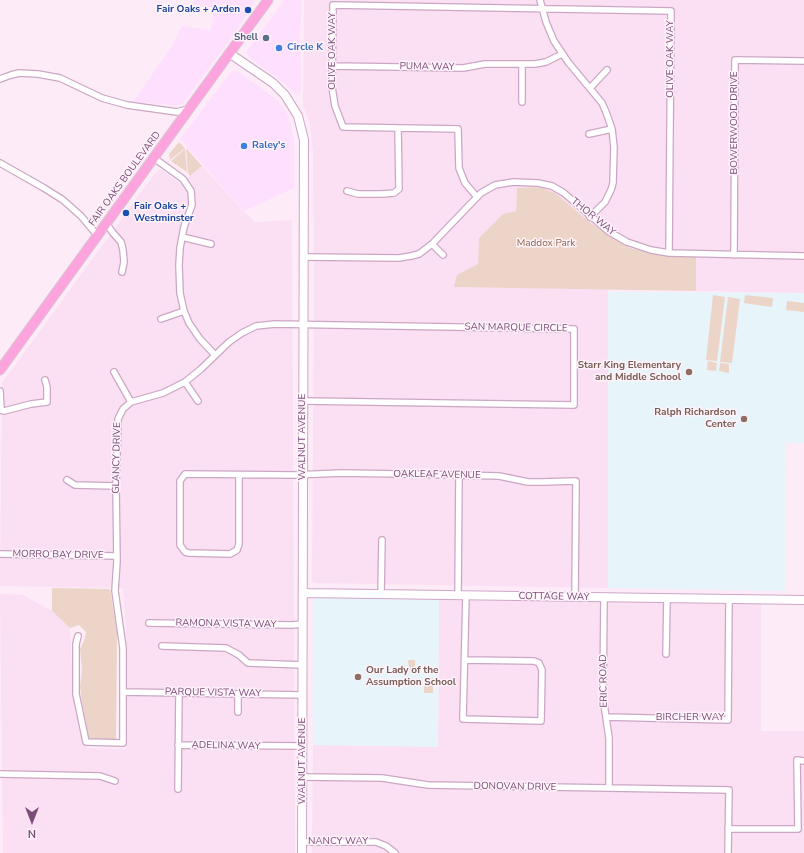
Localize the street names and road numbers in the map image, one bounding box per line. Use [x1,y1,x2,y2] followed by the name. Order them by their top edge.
[327,12,339,90] street label: OLIVE OAK WAY
[665,20,677,98] street label: OLIVE OAK WAY
[399,61,455,73] street label: PUMA WAY
[729,71,741,175] street label: BOWERWOOD DRIVE
[87,129,163,229] street label: FAIR OAKS BOULEVARD
[568,195,618,239] street label: THOR WAY
[464,321,568,335] street label: SAN MARQUE CIRCLE
[297,394,309,480] street label: WALNUT AVENUE
[110,422,124,494] street label: GLANCY DRIVE
[393,468,481,482] street label: OAKLEAF AVENUE
[12,548,104,562] street label: MORRO BAY DRIVE
[518,590,590,604] street label: COTTAGE WAY
[175,617,277,631] street label: RAMONA VISTA WAY
[598,654,610,708] street label: ERIC ROAD
[165,686,261,700] street label: PARQUE VISTA WAY
[656,712,724,724] street label: BIRCHER WAY
[297,718,309,804] street label: WALNUT AVENUE
[191,739,261,753] street label: ADELINA WAY
[473,780,557,794] street label: DONOVAN DRIVE
[308,836,368,848] street label: NANCY WAY

